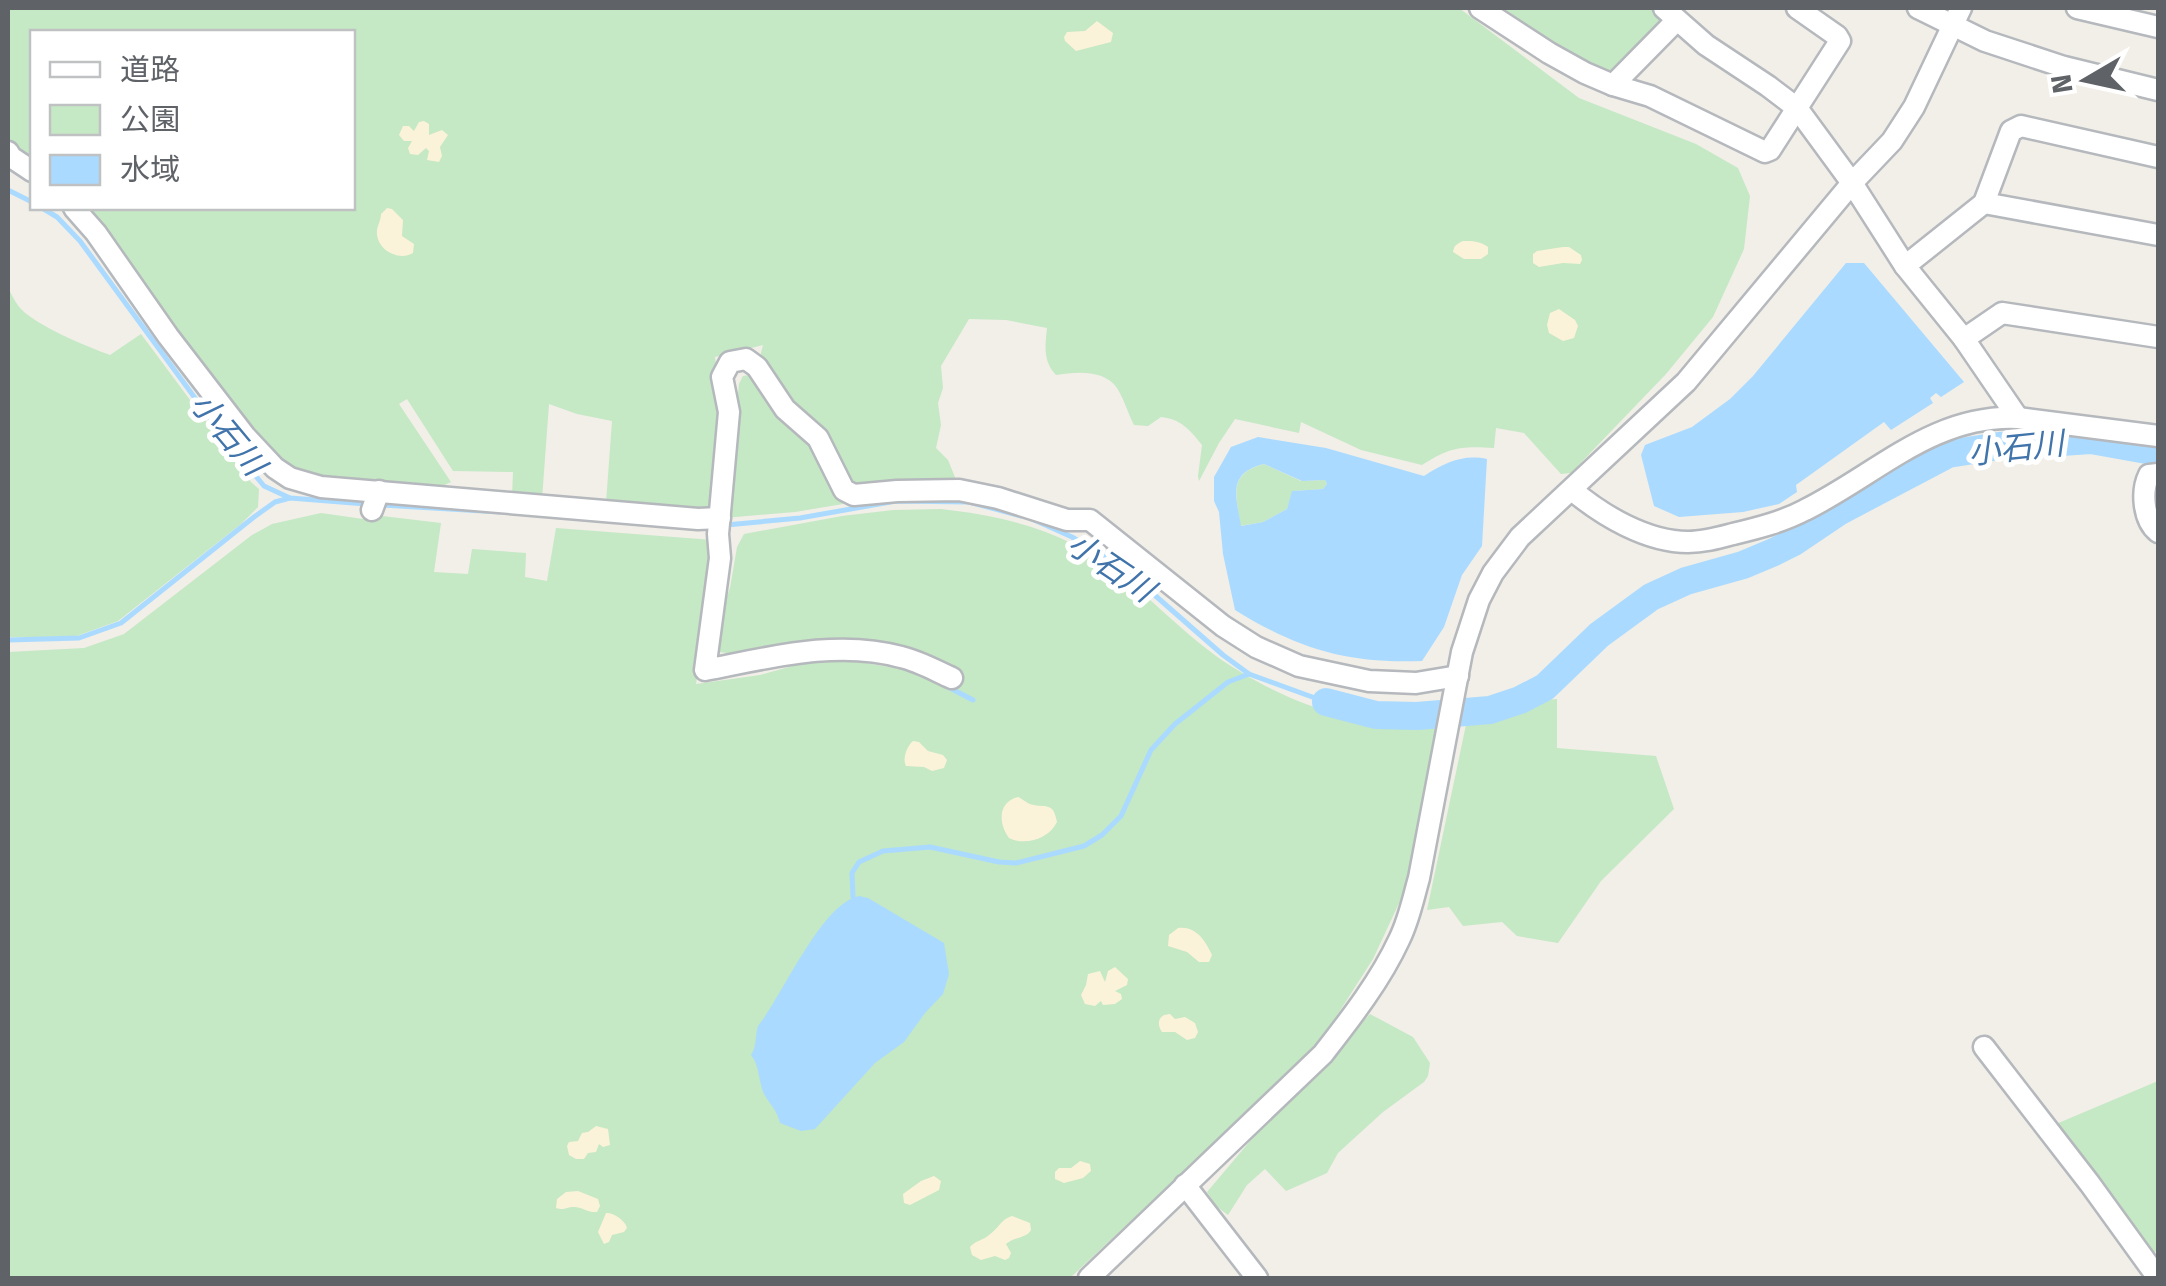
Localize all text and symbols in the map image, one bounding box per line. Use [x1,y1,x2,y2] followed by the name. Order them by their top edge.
[30,30,355,210] legend
[2036,30,2136,130] north arrow
[120,52,180,88] text: 道路
[2044,72,2080,96] text: N
[120,102,180,138] text: 公園
[120,152,180,188] text: 水域
[183,385,275,485] water label: 小石川
[1966,424,2069,472] water label: 小石川
[1061,524,1164,611] water label: 小石川

